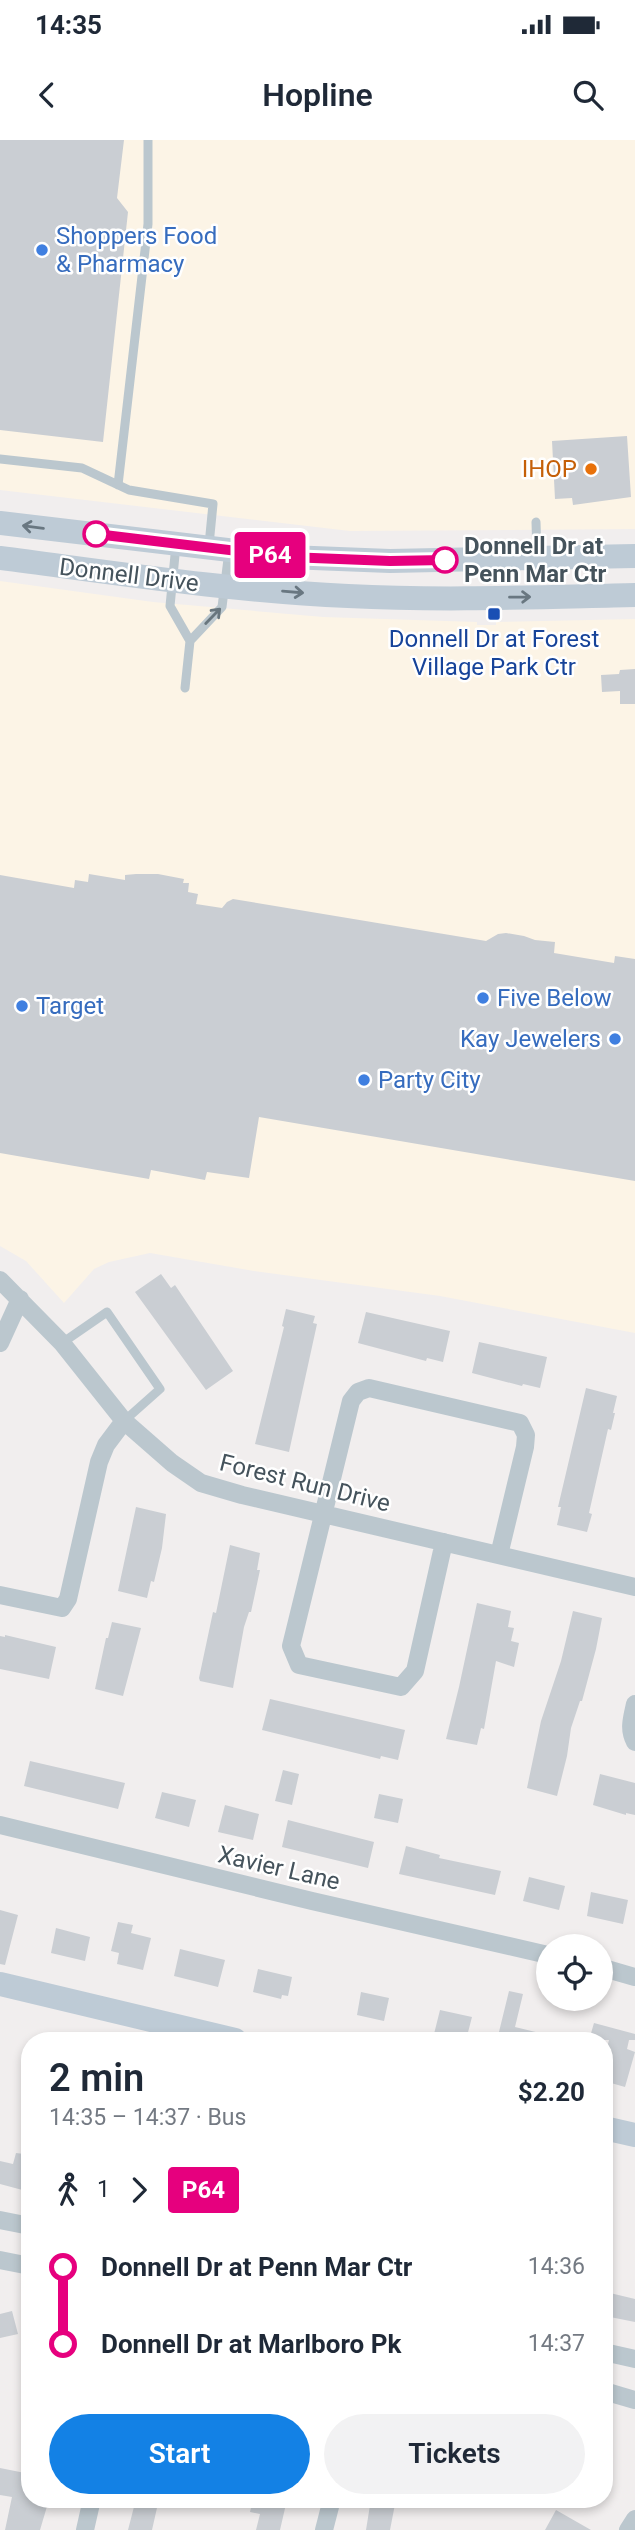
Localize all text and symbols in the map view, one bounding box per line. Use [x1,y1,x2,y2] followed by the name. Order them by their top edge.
[35,10,102,40] text: 14:35
[28,76,66,114] icon: back
[262,76,373,114] text: Hopline
[569,76,607,114] icon: search
[56,222,217,278] place label: Shoppers Food & Pharmacy
[34,242,50,258] marker: Shoppers Food & Pharmacy
[522,455,577,483] place label: IHOP
[583,461,599,477] marker: IHOP
[22,520,45,533] one-way arrow
[83,521,109,547] unlabelled marker
[230,532,310,578] line badge: P64
[464,532,607,588] place label: Donnell Dr at Penn Mar Ctr
[248,541,292,569] text: P64
[432,547,458,573] marker: Donnell Dr at Penn Mar Ctr
[58,553,200,597] street label: Donnell Drive
[281,586,303,599] one-way arrow
[508,591,531,604] one-way arrow
[486,606,502,622] marker: Donnell Dr at Forest Village Park Ctr
[205,608,222,625] one-way arrow
[389,625,599,681] place label: Donnell Dr at Forest Village Park Ctr
[497,984,612,1012] place label: Five Below
[475,990,491,1006] marker: Five Below
[36,992,104,1020] place label: Target
[14,998,30,1014] marker: Target
[460,1025,601,1053] place label: Kay Jewelers
[607,1031,623,1047] marker: Kay Jewelers
[378,1066,481,1094] place label: Party City
[356,1072,372,1088] marker: Party City
[217,1448,393,1518] street label: Forest Run Drive
[215,1840,343,1896] street label: Xavier Lane
[536,1934,613,2011] map controls
[536,1934,613,2011] button: locate
[49,2056,144,2100] text: 2 min
[518,2077,585,2107] text: $2.20
[49,2104,246,2131] text: 14:35 – 14:37 · Bus
[49,2171,87,2209] icon: walk
[120,2171,158,2209] icon: forward
[97,2176,110,2203] text: 1
[182,2176,225,2204] text: P64
[101,2252,412,2282] text: Donnell Dr at Penn Mar Ctr
[528,2253,585,2280] text: 14:36
[101,2329,401,2359] text: Donnell Dr at Marlboro Pk
[528,2330,585,2357] text: 14:37
[49,2414,310,2494] button: Start
[324,2414,585,2494] button: Tickets

